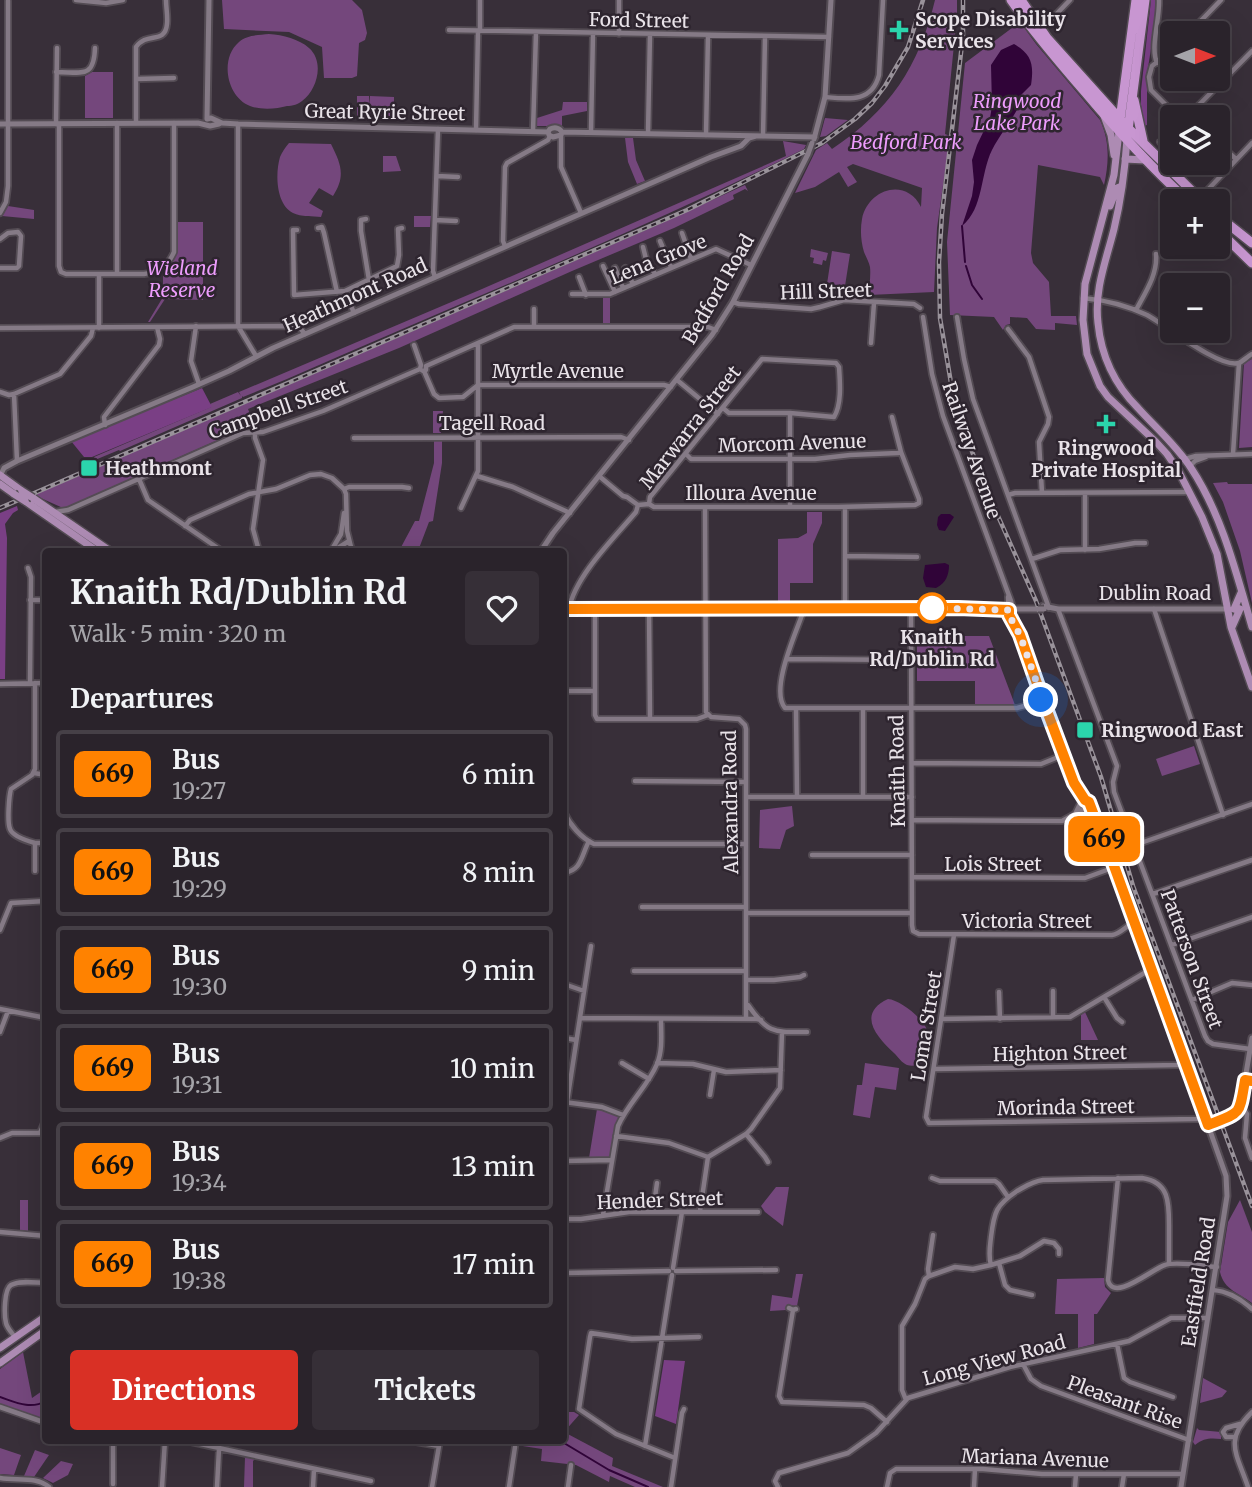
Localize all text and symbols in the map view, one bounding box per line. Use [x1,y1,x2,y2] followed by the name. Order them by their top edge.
[589,7,690,33] street label: Ford Street
[915,7,1067,53] place label: Scope Disability Services
[889,20,909,40] marker: Scope Disability Services
[1160,21,1230,91] north arrow
[1160,21,1230,343] map controls
[973,89,1061,135] park label: Ringwood Lake Park
[304,99,466,125] street label: Great Ryrie Street
[1160,105,1230,175] button: layers
[850,130,962,154] park label: Bedford Park
[1160,189,1230,259] button: +
[606,229,710,289] street label: Lena Grove
[677,230,759,348] street label: Bedford Road
[279,253,431,337] street label: Heathmont Road
[146,256,218,302] park label: Wieland Reserve
[1160,273,1230,343] button: −
[780,277,873,305] street label: Hill Street
[492,359,624,383] street label: Myrtle Avenue
[634,360,746,494] street label: Marwarra Street
[205,374,351,444] street label: Campbell Street
[937,378,1007,522] street label: Railway Avenue
[439,411,545,435] street label: Tagell Road
[1096,414,1116,434] marker: Ringwood Private Hospital
[718,428,867,458] street label: Morcom Avenue
[1031,436,1181,482] place label: Ringwood Private Hospital
[105,456,212,480] place label: Heathmont
[79,458,99,478] marker: Heathmont
[685,481,817,505] street label: Illoura Avenue
[465,571,539,645] button: heart
[70,572,407,613] text: Knaith Rd/Dublin Rd
[1099,581,1211,605] street label: Dublin Road
[917,593,947,623] marker: Knaith Rd/Dublin Rd
[70,619,286,648] text: Walk · 5 min · 320 m
[869,625,995,671] place label: Knaith Rd/Dublin Rd
[70,682,214,715] text: Departures
[1023,682,1058,717] your location
[884,714,910,828] street label: Knaith Road
[1101,718,1244,742] place label: Ringwood East
[1075,720,1095,740] marker: Ringwood East
[717,730,743,875] street label: Alexandra Road
[172,743,220,776] text: Bus
[91,758,134,789] text: 669
[462,758,535,791] text: 6 min
[172,776,226,805] text: 19:27
[1064,816,1144,862] line badge: 669
[1082,823,1126,854] text: 669
[172,841,220,874] text: Bus
[944,852,1042,876] street label: Lois Street
[91,856,134,887] text: 669
[462,856,535,889] text: 8 min
[172,874,227,903] text: 19:29
[1156,886,1229,1033] street label: Patterson Street
[961,909,1093,933] street label: Victoria Street
[172,939,220,972] text: Bus
[91,954,134,985] text: 669
[462,954,535,987] text: 9 min
[905,969,947,1083] street label: Loma Street
[172,972,227,1001] text: 19:30
[172,1037,220,1070] text: Bus
[993,1040,1128,1066] street label: Highton Street
[91,1052,134,1083] text: 669
[450,1052,535,1085] text: 10 min
[172,1070,222,1099] text: 19:31
[997,1094,1136,1120] street label: Morinda Street
[172,1135,220,1168] text: Bus
[91,1150,134,1181] text: 669
[451,1150,535,1183] text: 13 min
[172,1168,227,1197] text: 19:34
[596,1186,724,1214] street label: Hender Street
[1176,1215,1220,1349] street label: Eastfield Road
[172,1233,220,1266] text: Bus
[91,1248,134,1279] text: 669
[452,1248,535,1281] text: 17 min
[172,1266,226,1295] text: 19:38
[920,1329,1068,1391] street label: Long View Road
[70,1350,298,1430] button: Directions
[312,1350,539,1430] button: Tickets
[1064,1370,1186,1434] street label: Pleasant Rise
[961,1443,1109,1473] street label: Mariana Avenue

